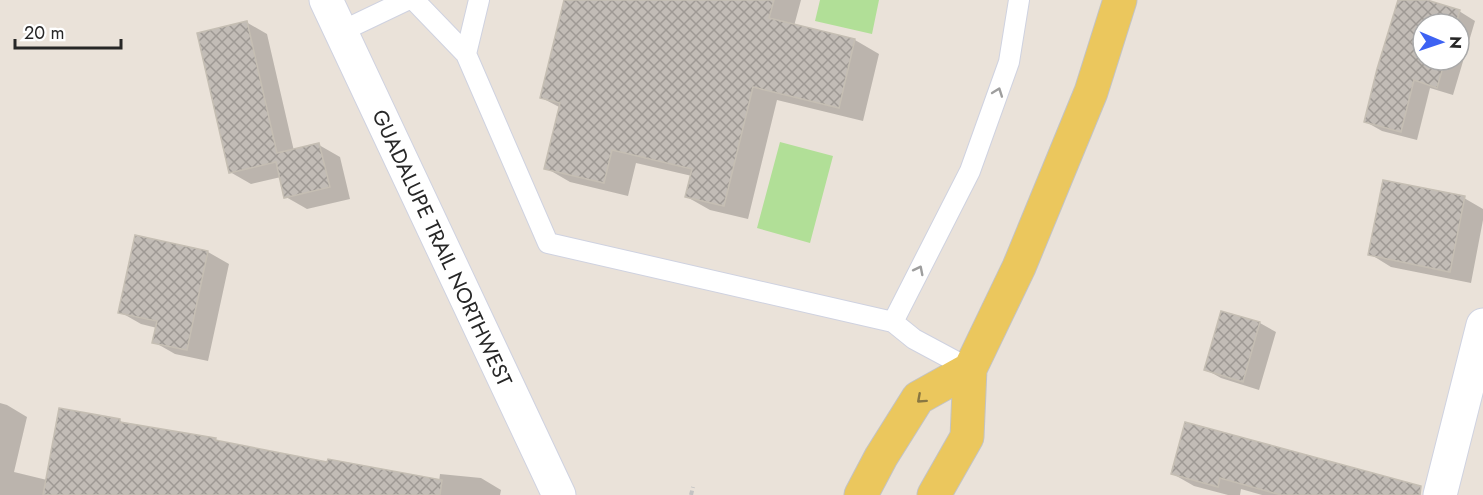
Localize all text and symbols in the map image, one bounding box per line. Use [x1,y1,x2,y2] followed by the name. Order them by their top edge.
[15,12,122,50] scale bar
[1411,12,1471,72] north arrow
[24,20,64,46] text: 20 m
[1444,36,1467,49] text: N
[991,87,1004,98] one-way arrow
[365,105,520,391] street label: GUADALUPE TRAIL NORTHWEST
[912,265,924,276] one-way arrow
[917,392,927,403] one-way arrow

